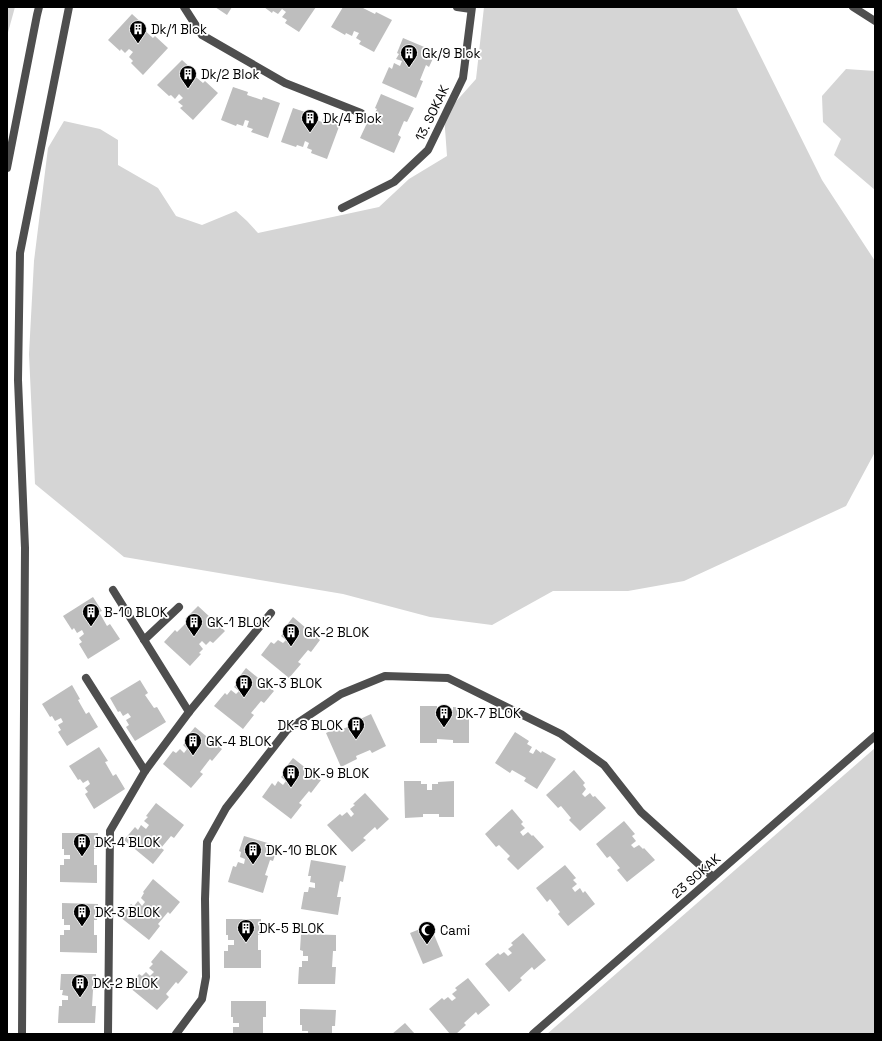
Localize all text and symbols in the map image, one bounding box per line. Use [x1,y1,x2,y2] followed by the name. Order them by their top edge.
[128,19,148,44] building icon: Dk/1 Blok
[151,21,207,38] place label: Dk/1 Blok
[399,43,419,68] building icon: Gk/9 Blok
[422,45,481,62] place label: Gk/9 Blok
[178,64,198,89] building icon: Dk/2 Blok
[201,66,259,83] place label: Dk/2 Blok
[411,82,453,144] street label: 13. SOKAK
[300,108,320,133] building icon: Dk/4 Blok
[323,110,382,127] place label: Dk/4 Blok
[81,602,101,627] building icon: B-10 BLOK
[104,604,168,621] place label: B-10 BLOK
[184,612,204,637] building icon: GK-1 BLOK
[207,614,270,631] place label: GK-1 BLOK
[281,622,301,647] building icon: GK-2 BLOK
[304,624,369,641] place label: GK-2 BLOK
[234,673,254,698] building icon: GK-3 BLOK
[257,675,322,692] place label: GK-3 BLOK
[434,703,454,728] building icon: DK-7 BLOK
[457,705,521,722] place label: DK-7 BLOK
[346,715,366,740] building icon: DK-8 BLOK
[278,717,343,734] place label: DK-8 BLOK
[183,731,203,756] building icon: GK-4 BLOK
[206,733,271,750] place label: GK-4 BLOK
[281,763,301,788] building icon: DK-9 BLOK
[304,765,369,782] place label: DK-9 BLOK
[72,832,92,857] building icon: DK-4 BLOK
[95,834,160,851] place label: DK-4 BLOK
[243,840,263,865] building icon: DK-10 BLOK
[266,842,337,859] place label: DK-10 BLOK
[668,850,724,902] street label: 23 SOKAK
[72,902,92,927] building icon: DK-3 BLOK
[95,904,160,921] place label: DK-3 BLOK
[236,918,256,943] building icon: DK-5 BLOK
[259,920,324,937] place label: DK-5 BLOK
[417,920,437,945] mosque icon: Cami
[440,922,470,939] place label: Cami
[70,973,90,998] building icon: DK-2 BLOK
[93,975,158,992] place label: DK-2 BLOK

